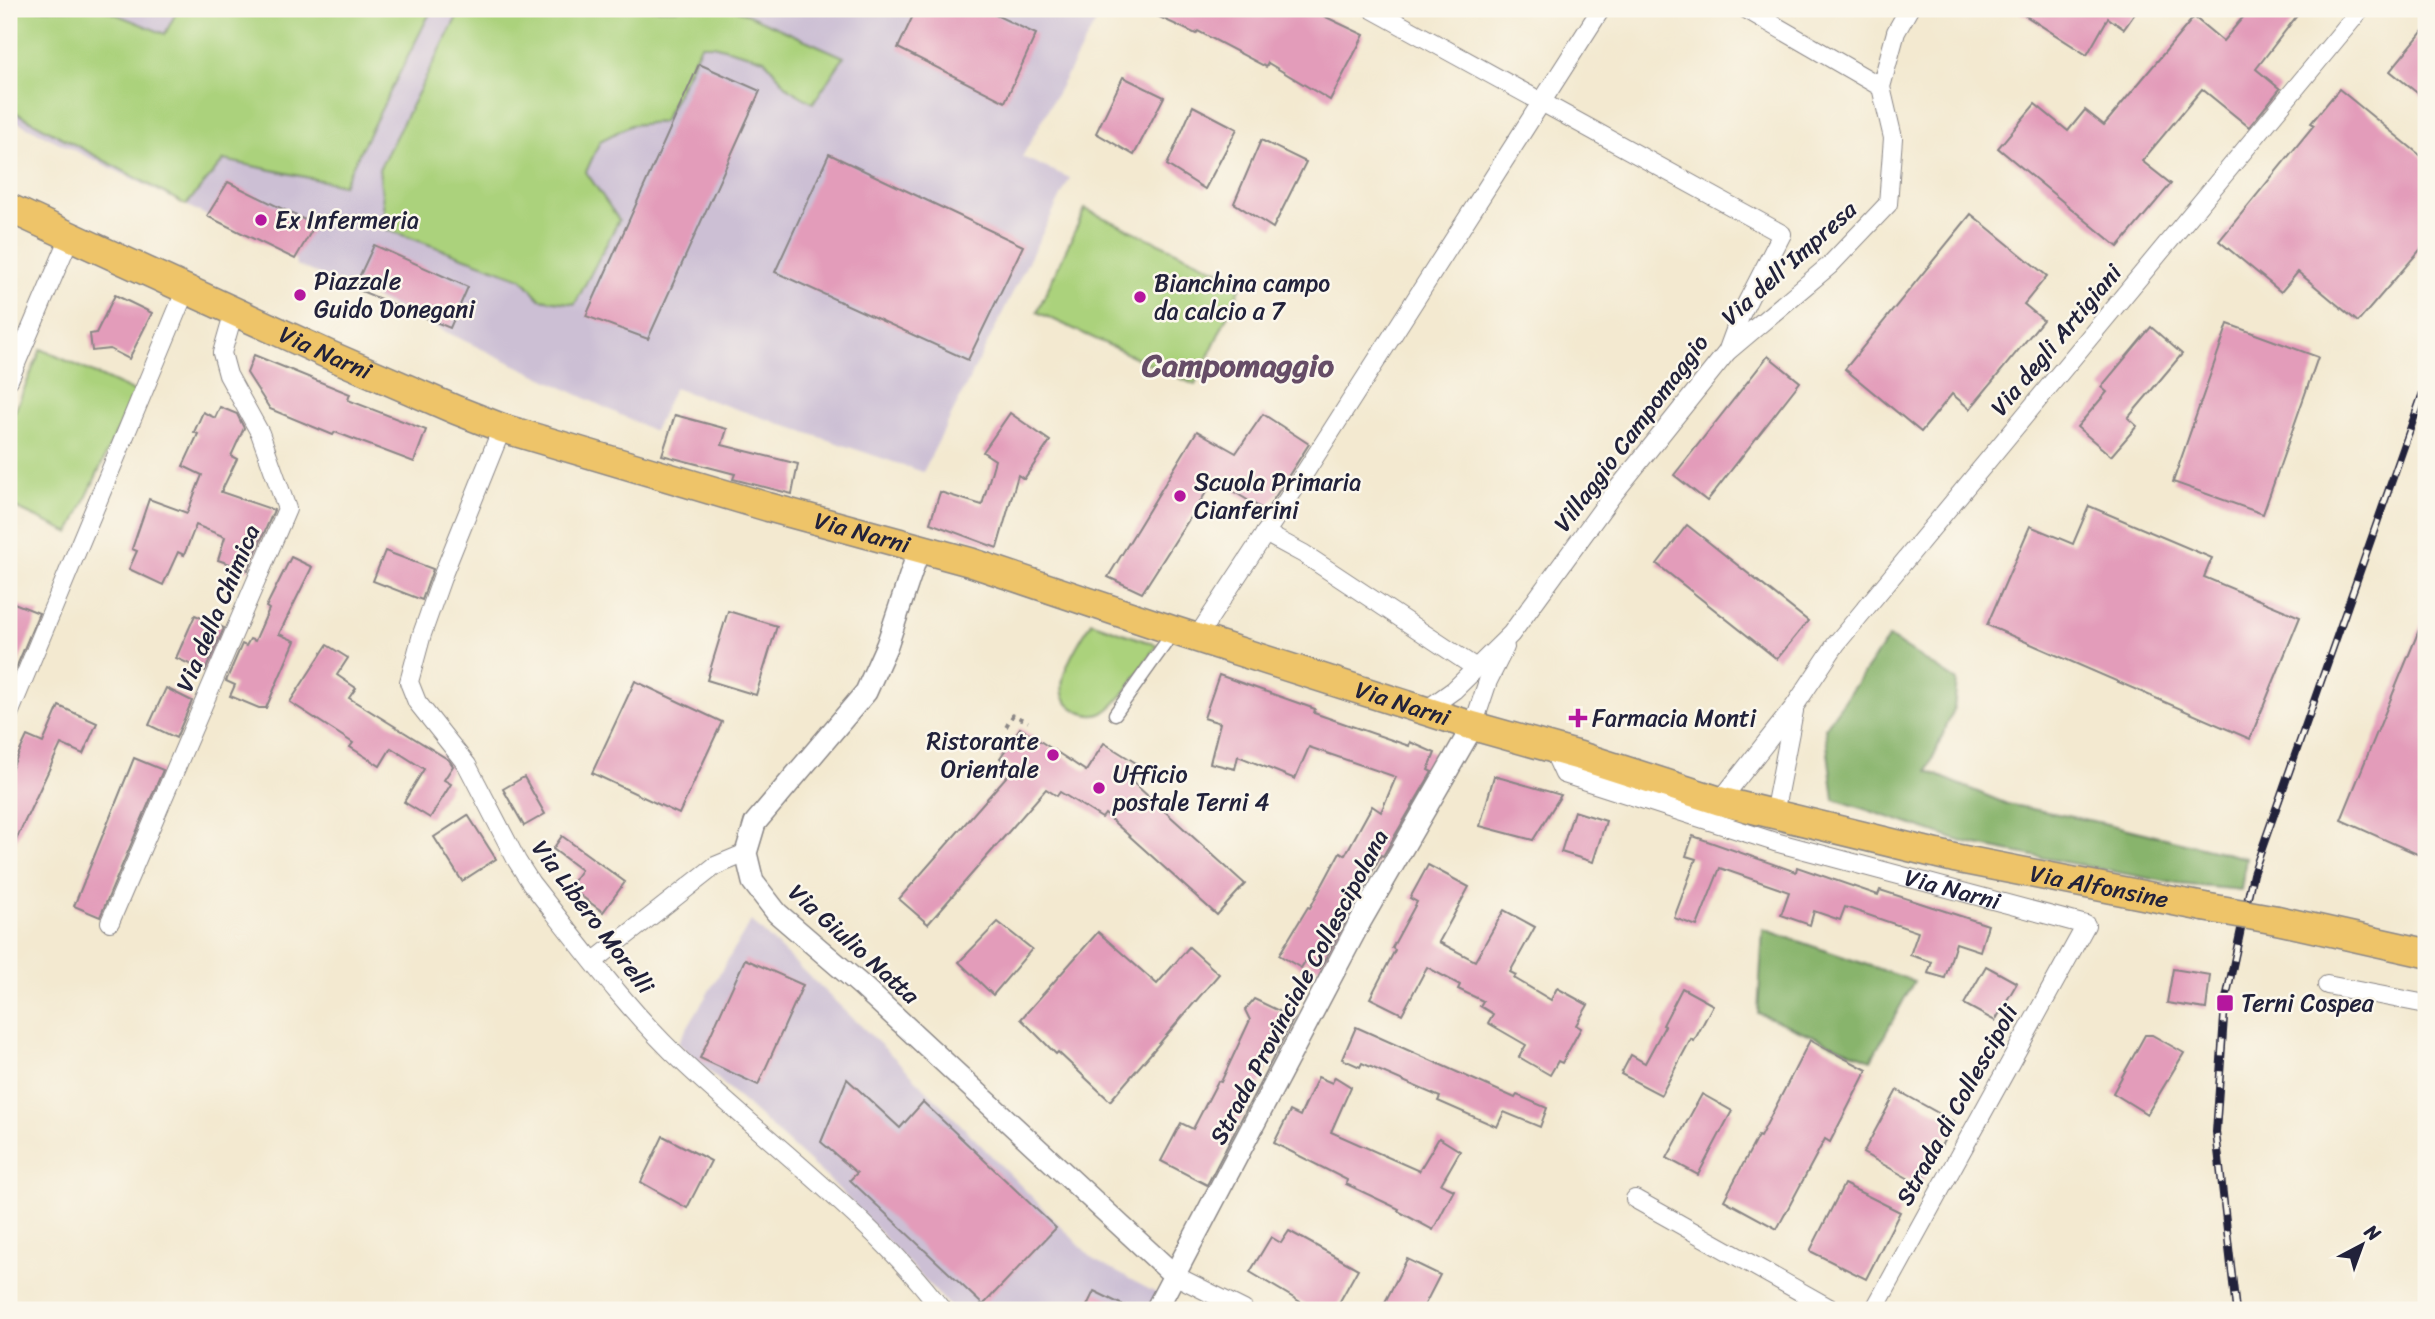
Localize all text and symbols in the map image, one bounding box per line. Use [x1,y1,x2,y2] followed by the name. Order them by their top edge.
[1711,189,1868,336] street label: Via dell'Impresa
[275,199,419,241] place label: Ex Infermeria
[253,212,269,228] marker: Ex Infermeria
[1979,253,2133,426] street label: Via degli Artigiani
[314,260,476,330] place label: Piazzale Guido Donegani
[1154,262,1330,332] place label: Bianchina campo da calcio a 7
[292,287,308,303] marker: Piazzale Guido Donegani
[1132,289,1148,305] marker: Bianchina campo da calcio a 7
[272,314,380,392] street label: Via Narni
[1542,325,1720,541] street label: Villaggio Campomaggio
[1141,337,1335,394] district label: Campomaggio
[1194,461,1361,531] place label: Scuola Primaria Cianferini
[1172,488,1188,504] marker: Scuola Primaria Cianferini
[810,500,916,566] street label: Via Narni
[164,518,272,698] street label: Via della Chimica
[1350,669,1457,739] street label: Via Narni
[1592,697,1757,739] place label: Farmacia Monti
[1570,710,1586,726] marker: Farmacia Monti
[926,720,1039,790] place label: Ristorante Orientale
[1045,747,1061,763] marker: Ristorante Orientale
[1112,753,1270,823] place label: Ufficio postale Terni 4
[1091,780,1107,796] marker: Ufficio postale Terni 4
[1198,822,1400,1152] street label: Strada Provinciale Collescipolana
[521,831,666,1004] street label: Via Libero Morelli
[2027,852,2172,921] street label: Via Alfonsine
[1900,856,2006,923] street label: Via Narni
[778,873,930,1016] street label: Via Giulio Natta
[2241,982,2375,1024] place label: Terni Cospea
[2215,993,2235,1013] marker: Terni Cospea
[1884,995,2031,1214] street label: Strada di Collescipoli
[2326,1210,2396,1280] north arrow
[2356,1215,2389,1250] text: N

